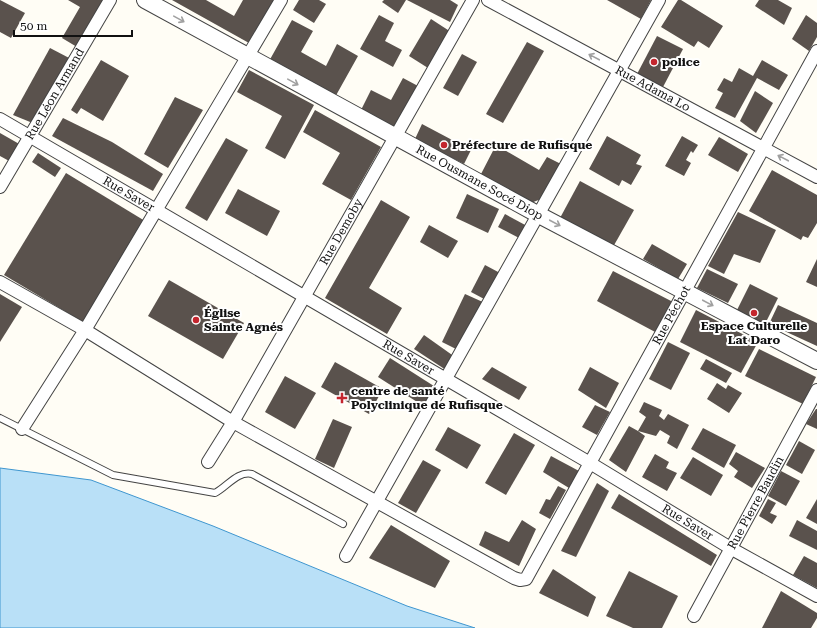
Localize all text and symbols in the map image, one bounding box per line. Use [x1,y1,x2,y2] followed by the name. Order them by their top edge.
[14,12,132,38] scale bar
[173,15,185,23] one-way arrow
[20,19,47,33] text: 50 m
[22,45,87,142] street label: Rue Léon Armand
[588,53,600,61] one-way arrow
[662,55,700,69] place label: police
[649,57,659,67] marker: police
[613,63,693,114] street label: Rue Adama Lo
[287,78,299,86] one-way arrow
[452,138,592,152] place label: Préfecture de Rufisque
[439,140,449,150] marker: Préfecture de Rufisque
[414,142,546,223] street label: Rue Ousmane Socé Diop
[777,154,789,162] one-way arrow
[100,174,157,215] street label: Rue Saver
[317,195,366,267] street label: Rue Demoby
[549,220,561,228] one-way arrow
[649,283,694,347] street label: Rue Péchot
[701,300,713,307] one-way arrow
[204,306,283,334] place label: Église Sainte Agnés
[749,308,759,318] marker: Espace Culturelle Lat Daro
[191,315,201,325] marker: Église Sainte Agnés
[701,319,807,347] place label: Espace Culturelle Lat Daro
[380,337,437,378] street label: Rue Saver
[351,384,503,412] place label: centre de santé Polyclinique de Rufisque
[336,392,348,404] marker: centre de santé Polyclinique de Rufisque
[725,453,787,552] street label: Rue Pierre Baudin
[659,501,716,543] street label: Rue Saver

